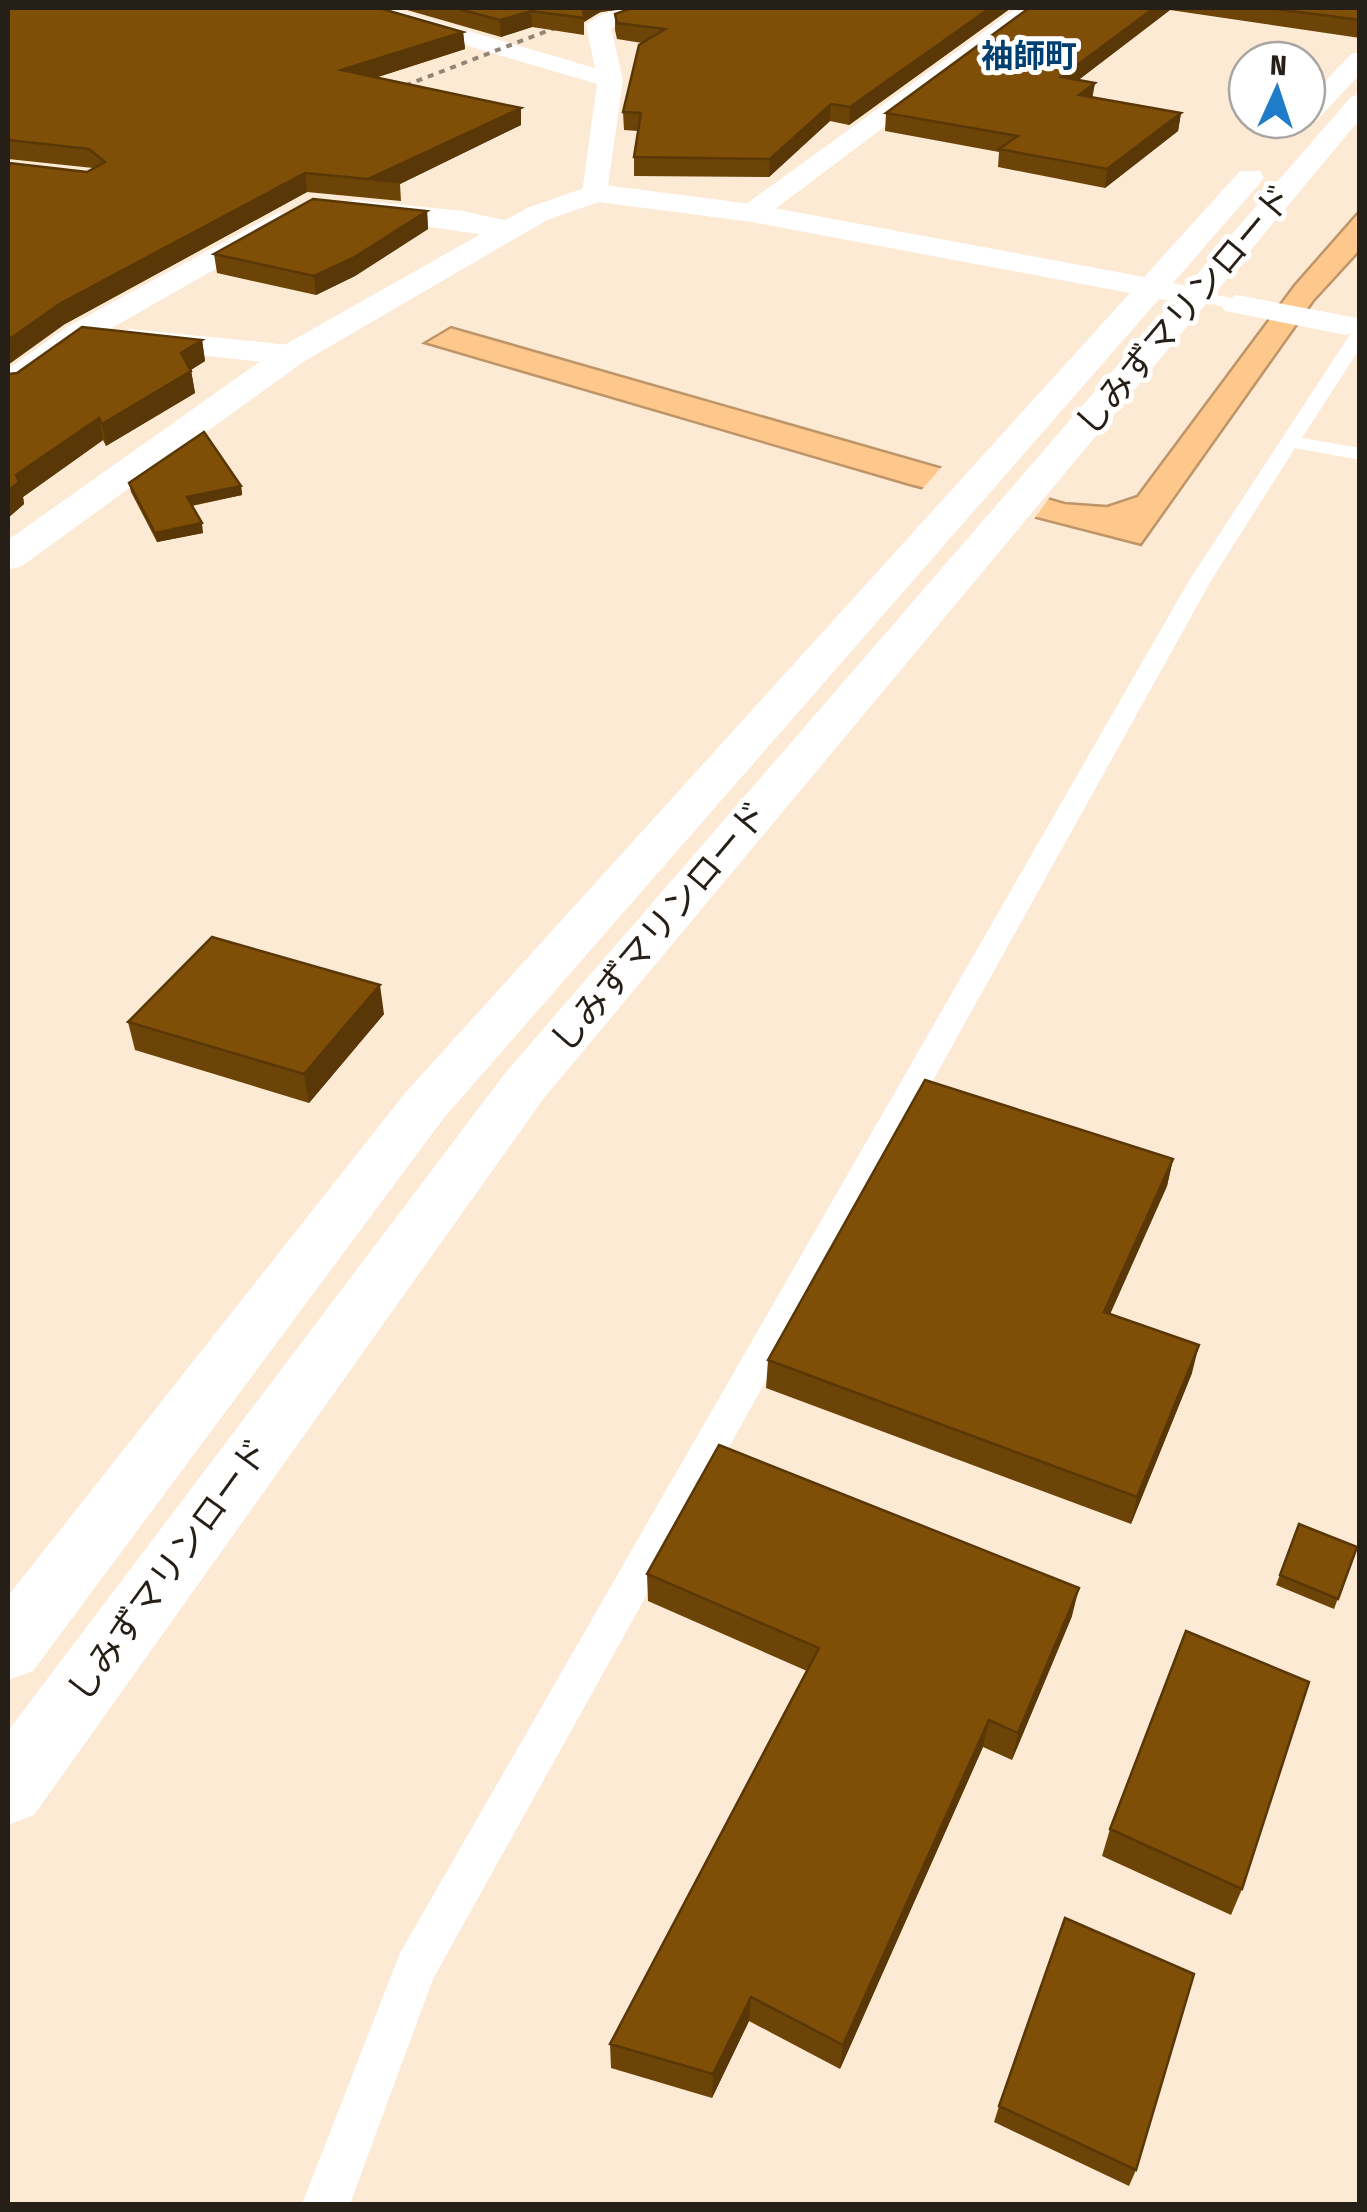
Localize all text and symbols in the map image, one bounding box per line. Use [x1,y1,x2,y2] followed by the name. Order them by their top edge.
[981,37,1077,75] district label: 袖師町
[1227,40,1327,140] north arrow
[1269,49,1288,82] text: N
[1067,176,1301,444] street label: しみずマリンロード
[542,793,776,1061] street label: しみずマリンロード
[58,1430,278,1710] street label: しみずマリンロード

